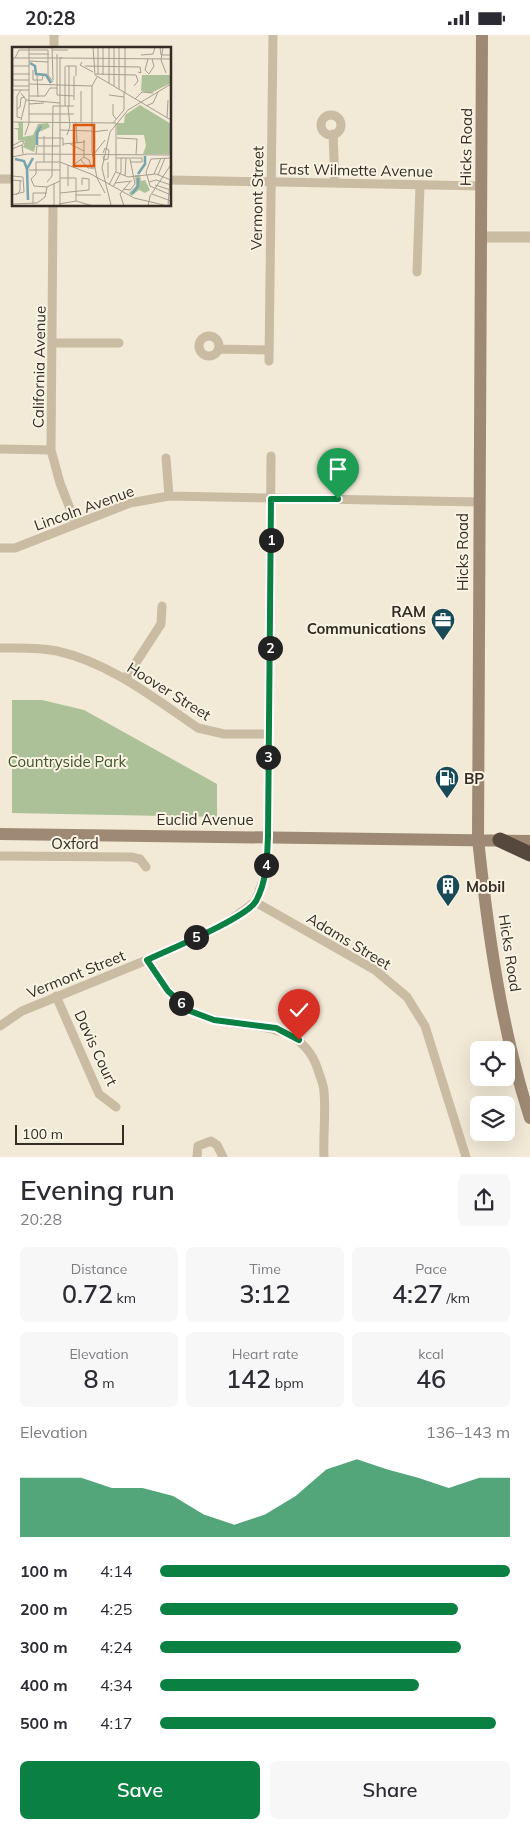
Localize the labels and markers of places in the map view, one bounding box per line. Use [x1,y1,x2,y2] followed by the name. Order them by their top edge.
[317,448,359,499] pin
[258,527,284,553] pin: 1
[307,602,426,638] place label: RAM Communications
[430,607,456,641] office icon: RAM Communications
[258,635,282,661] pin: 2
[256,745,280,769] pin: 3
[434,765,460,799] fuel station icon: BP
[464,769,484,788] place label: BP
[254,853,278,877] pin: 4
[435,873,461,907] building icon: Mobil
[466,877,505,896] place label: Mobil
[184,925,208,949] pin: 5
[278,989,320,1040] pin
[168,991,194,1015] pin: 6

